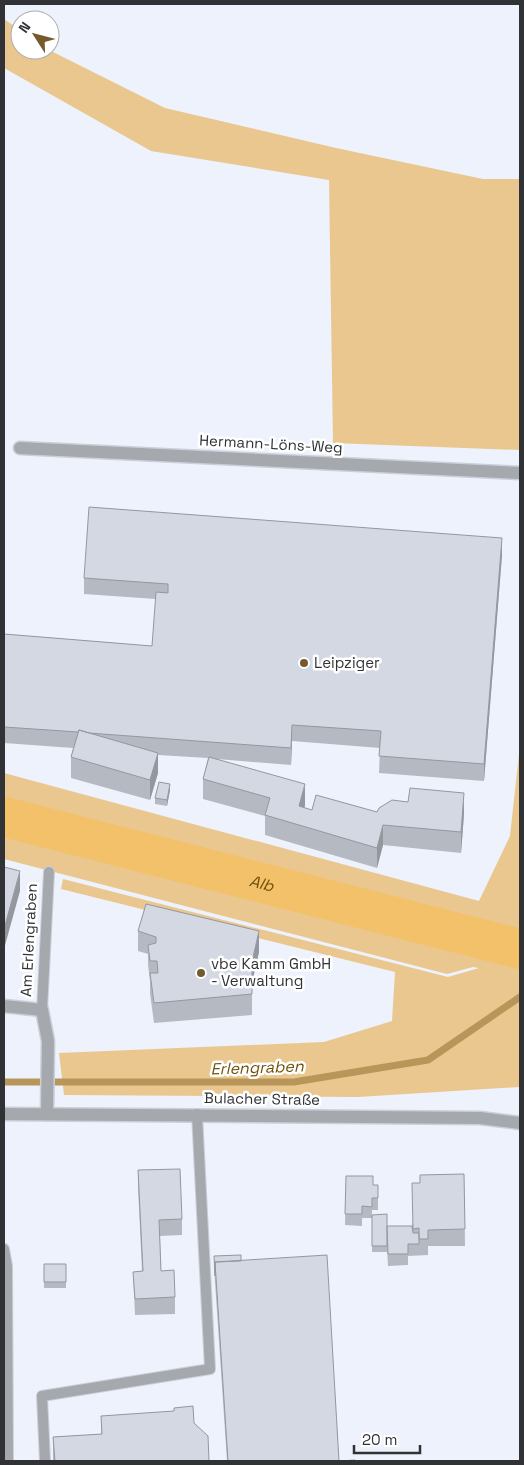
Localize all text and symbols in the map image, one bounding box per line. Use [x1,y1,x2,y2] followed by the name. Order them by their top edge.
[10,10,60,60] north arrow
[14,18,35,36] text: N
[199,430,343,457] street label: Hermann-Löns-Weg
[314,653,380,672] place label: Leipziger
[298,657,310,669] marker: Leipziger
[247,870,277,897] water label: Alb
[16,883,41,997] street label: Am Erlengraben
[211,954,331,990] place label: vbe Kamm GmbH - Verwaltung
[195,967,207,979] marker: vbe Kamm GmbH - Verwaltung
[210,1055,305,1080] water label: Erlengraben
[204,1088,320,1109] street label: Bulacher Straße
[354,1422,420,1454] scale bar
[362,1430,397,1449] text: 20 m

